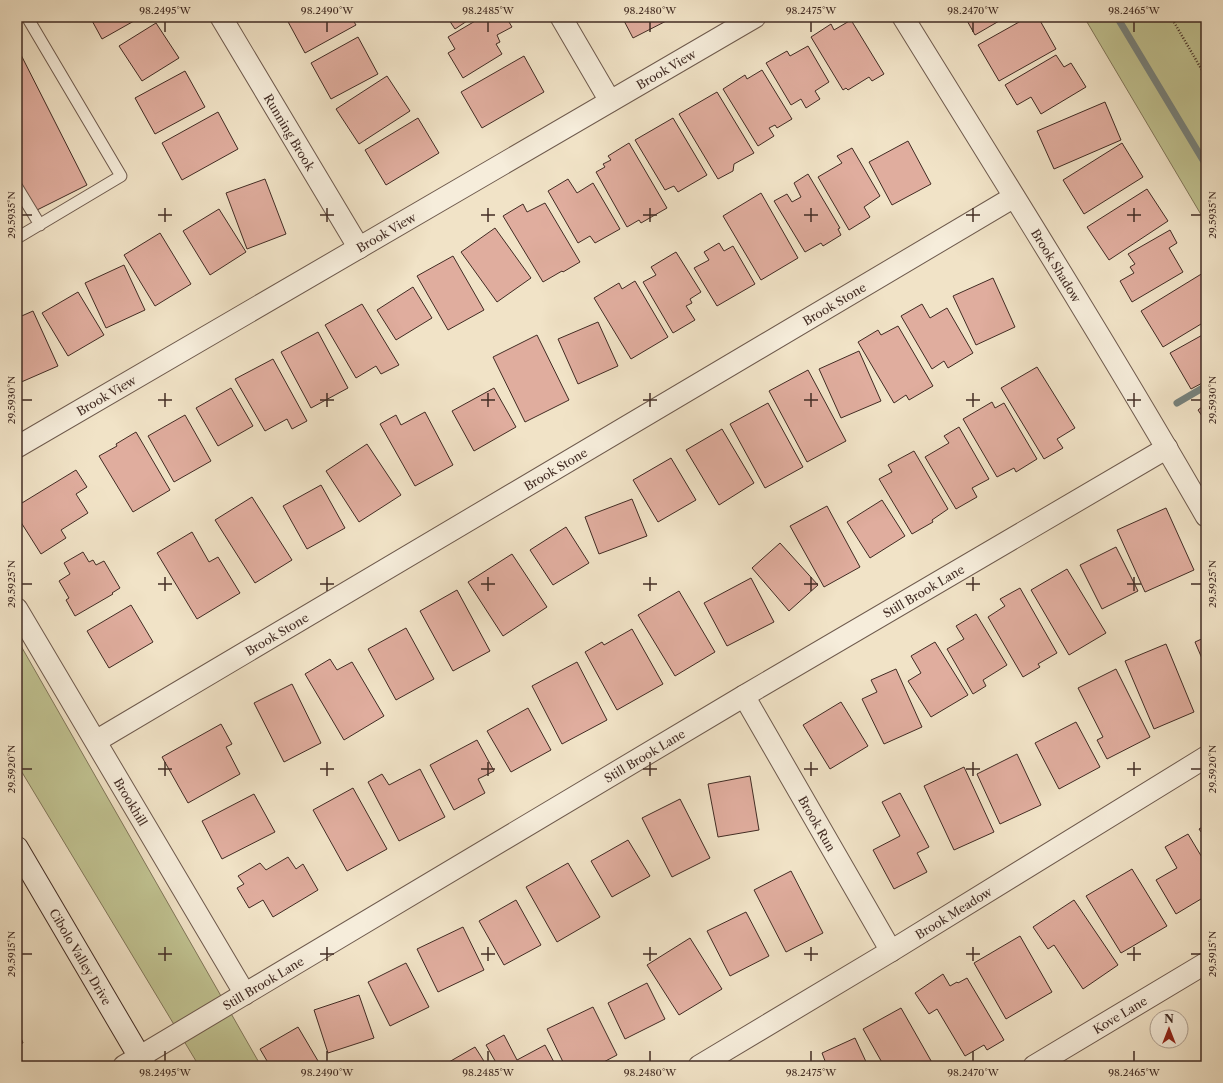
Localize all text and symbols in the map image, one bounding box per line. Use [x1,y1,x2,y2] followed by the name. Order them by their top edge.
[139,4,192,17] text: 98.2495°W
[301,4,354,17] text: 98.2490°W
[462,4,515,17] text: 98.2485°W
[624,4,677,17] text: 98.2480°W
[786,4,837,17] text: 98.2475°W
[947,4,1000,17] text: 98.2470°W
[1108,4,1161,17] text: 98.2465°W
[634,45,699,92] street label: Brook View
[261,91,319,174] street label: Running Brook
[5,191,18,239] text: 29.5935°N
[1206,191,1219,239] text: 29.5935°N
[354,208,419,255] street label: Brook View
[1028,226,1085,306] street label: Brook Shadow
[800,279,869,328] street label: Brook Stone
[74,371,139,418] street label: Brook View
[5,376,18,424] text: 29.5930°N
[1206,376,1219,424] text: 29.5930°N
[521,444,590,493] street label: Brook Stone
[5,560,18,608] text: 29.5925°N
[1206,560,1219,608] text: 29.5925°N
[880,561,967,620] street label: Still Brook Lane
[242,609,311,658] street label: Brook Stone
[601,725,688,785] street label: Still Brook Lane
[5,745,18,793] text: 29.5920°N
[1206,745,1219,793] text: 29.5920°N
[111,775,151,829] street label: Brookhill
[796,793,840,854] street label: Brook Run
[912,883,995,942] street label: Brook Meadow
[47,906,115,1008] street label: Cibolo Valley Drive
[5,931,18,977] text: 29.5915°N
[1206,931,1219,977] text: 29.5915°N
[220,953,307,1013] street label: Still Brook Lane
[1090,993,1150,1037] street label: Kove Lane
[1149,1009,1189,1049] north arrow
[1164,1012,1174,1026] text: N
[139,1066,192,1079] text: 98.2495°W
[301,1066,354,1079] text: 98.2490°W
[462,1066,515,1079] text: 98.2485°W
[624,1066,677,1079] text: 98.2480°W
[786,1066,837,1079] text: 98.2475°W
[947,1066,1000,1079] text: 98.2470°W
[1108,1066,1161,1079] text: 98.2465°W

